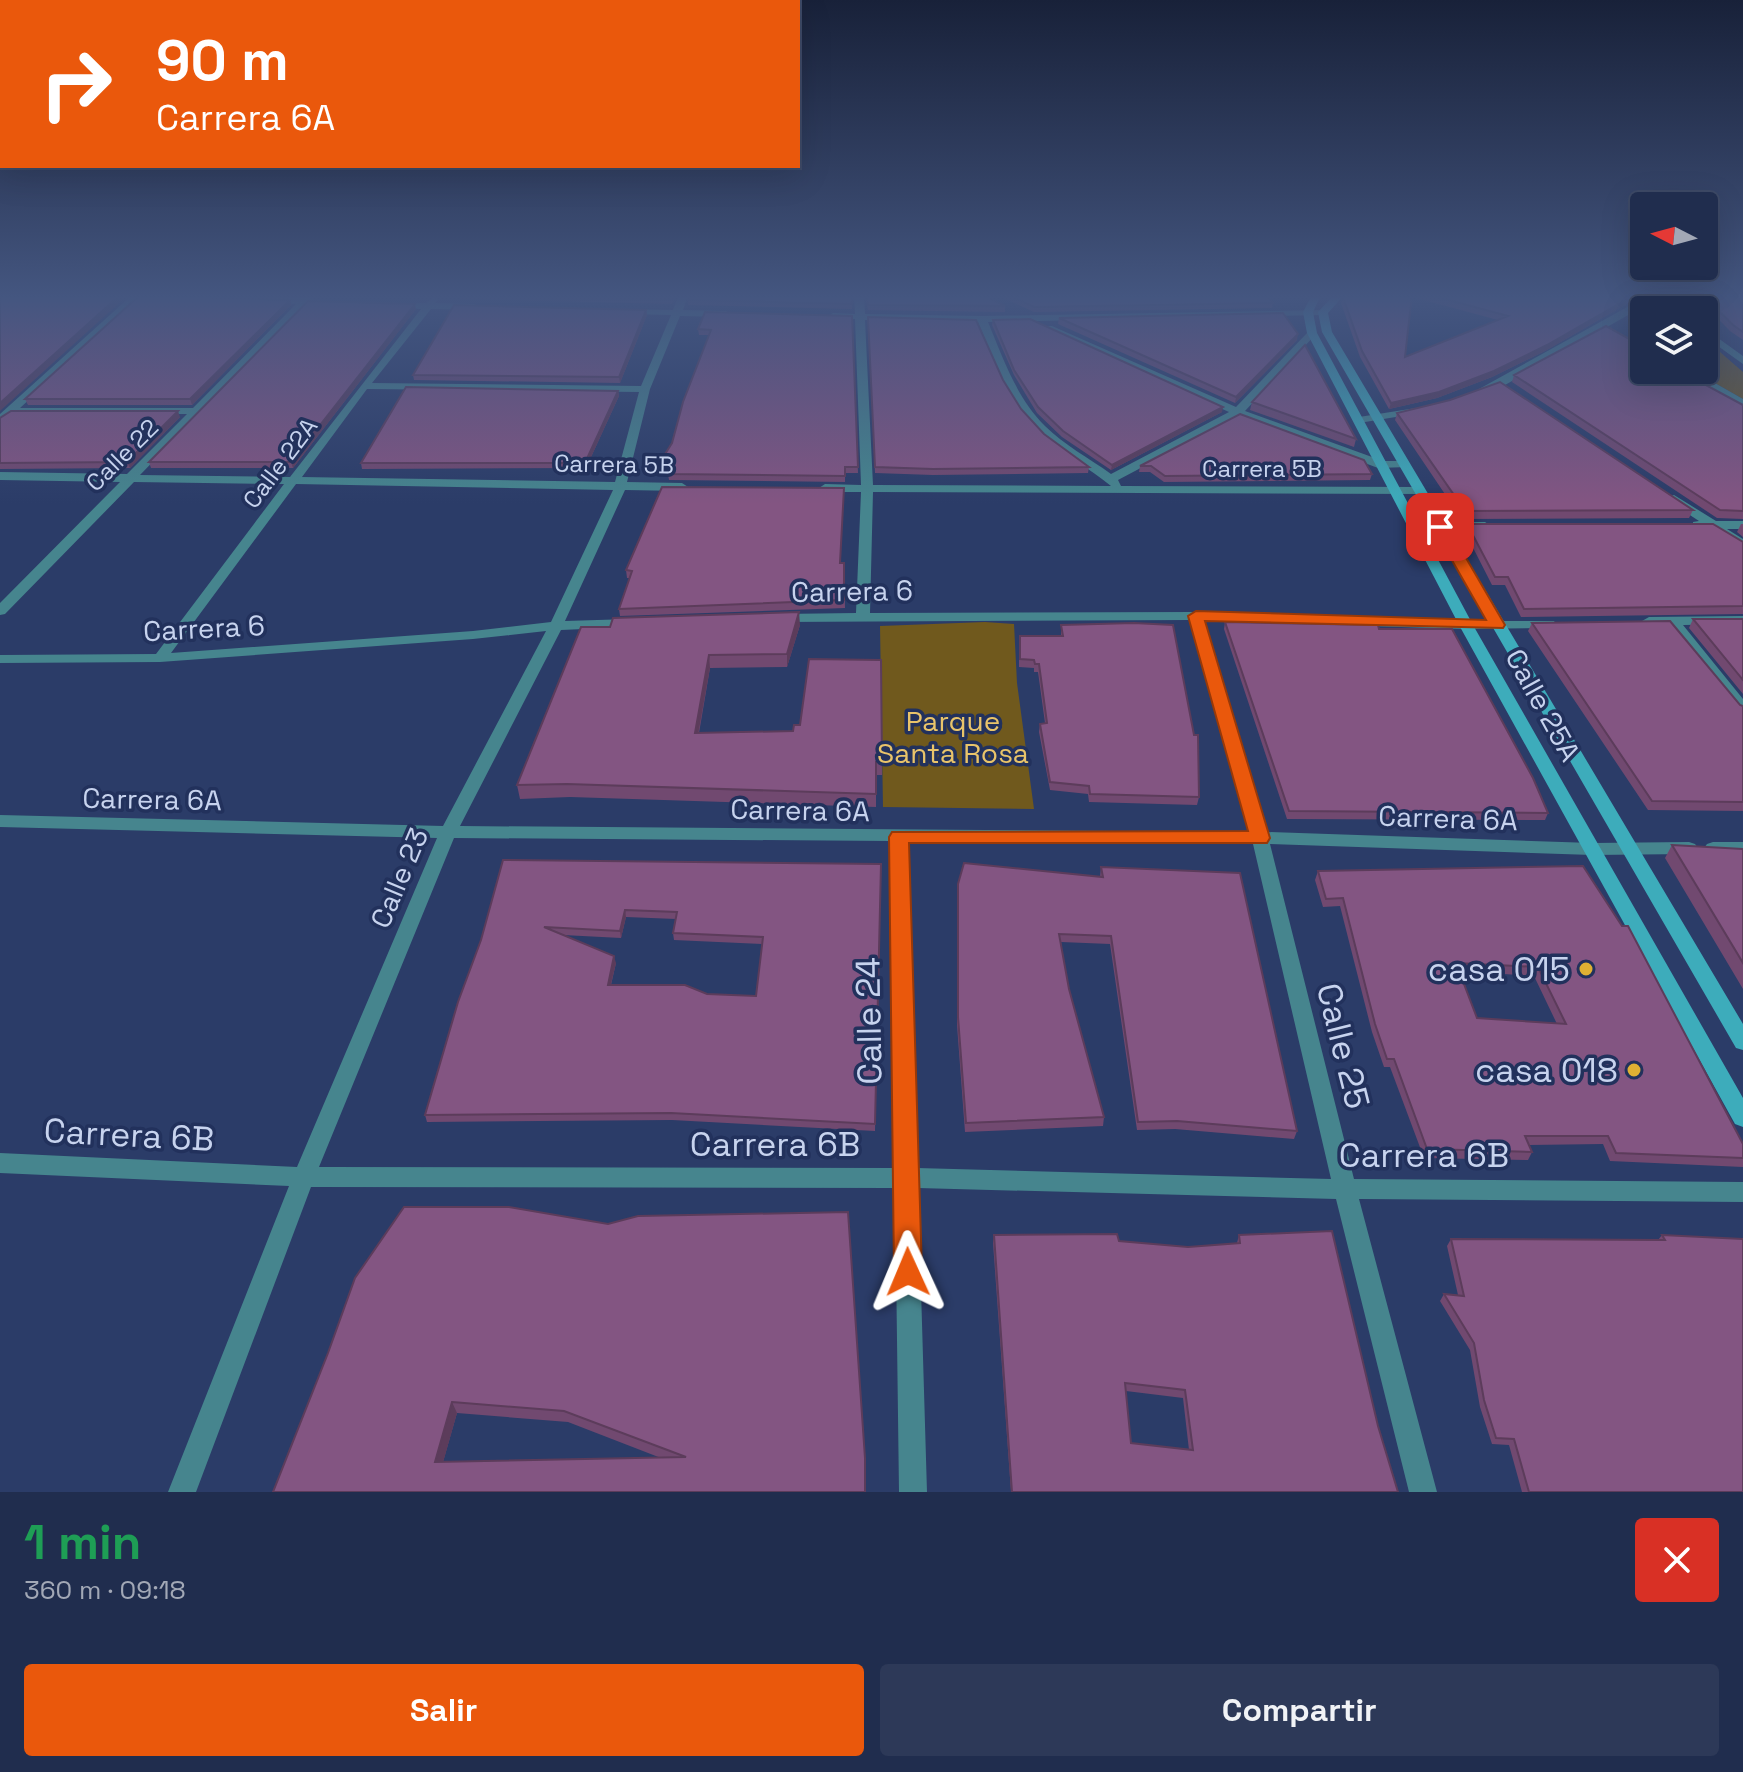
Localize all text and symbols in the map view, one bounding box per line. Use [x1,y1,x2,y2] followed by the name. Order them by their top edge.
[156,25,289,96] text: 90 m
[24,32,128,136] icon: right
[156,95,335,141] text: Carrera 6A
[1630,192,1718,280] north arrow
[1630,192,1718,384] map controls
[1630,296,1718,384] button: layers
[79,412,165,498] street label: Calle 22
[236,412,324,514] street label: Calle 22A
[554,447,674,481] street label: Carrera 5B
[1202,453,1322,484] street label: Carrera 5B
[1406,493,1474,561] pin
[1418,505,1462,549] icon: arrive
[791,572,913,610] street label: Carrera 6
[142,607,266,649] street label: Carrera 6
[1497,643,1589,767] street label: Calle 25A
[877,703,1029,771] park label: Parque Santa Rosa
[82,780,222,818] street label: Carrera 6A
[730,791,870,829] street label: Carrera 6A
[1378,798,1518,838] street label: Carrera 6A
[362,823,436,933] street label: Calle 23
[1428,948,1570,991] place label: casa 015
[846,957,892,1085] street label: Calle 24
[1577,960,1595,978] marker: casa 015
[1307,979,1379,1113] street label: Calle 25
[1475,1049,1618,1092] place label: casa 018
[1625,1061,1643,1079] marker: casa 018
[43,1109,215,1161] street label: Carrera 6B
[690,1123,860,1166] street label: Carrera 6B
[1339,1134,1509,1177] street label: Carrera 6B
[866,1230,950,1314] position arrow
[24,1512,141,1573] text: 1 min
[1635,1518,1719,1602] button: close
[24,1573,186,1607] text: 360 m · 09:18
[24,1664,864,1756] button: Salir
[880,1664,1719,1756] button: Compartir

